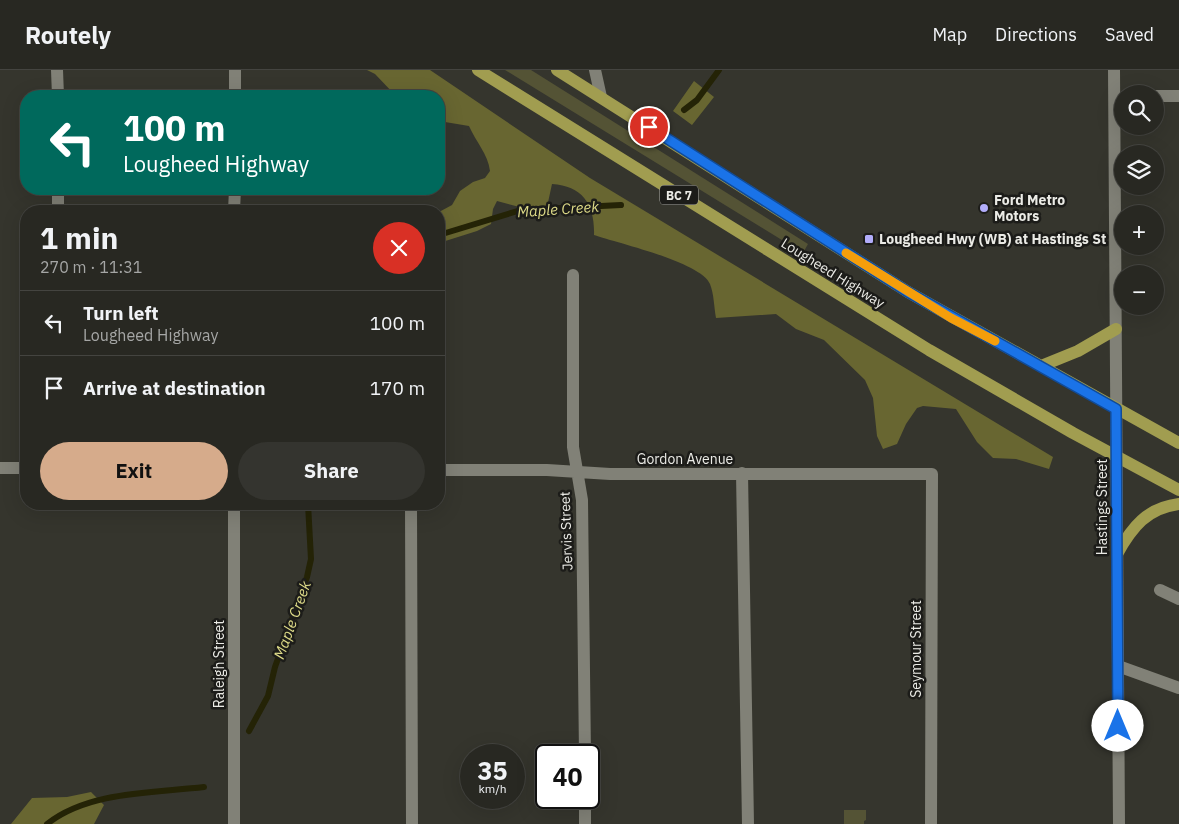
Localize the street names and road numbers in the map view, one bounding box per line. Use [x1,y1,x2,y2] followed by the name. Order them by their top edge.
[660,186,698,204] road number: BC 7
[778,234,888,312] street label: Lougheed Highway
[637,450,734,468] street label: Gordon Avenue
[1093,459,1111,555] street label: Hastings Street
[556,491,576,571] street label: Jervis Street
[907,600,925,698] street label: Seymour Street
[210,620,228,708] street label: Raleigh Street

